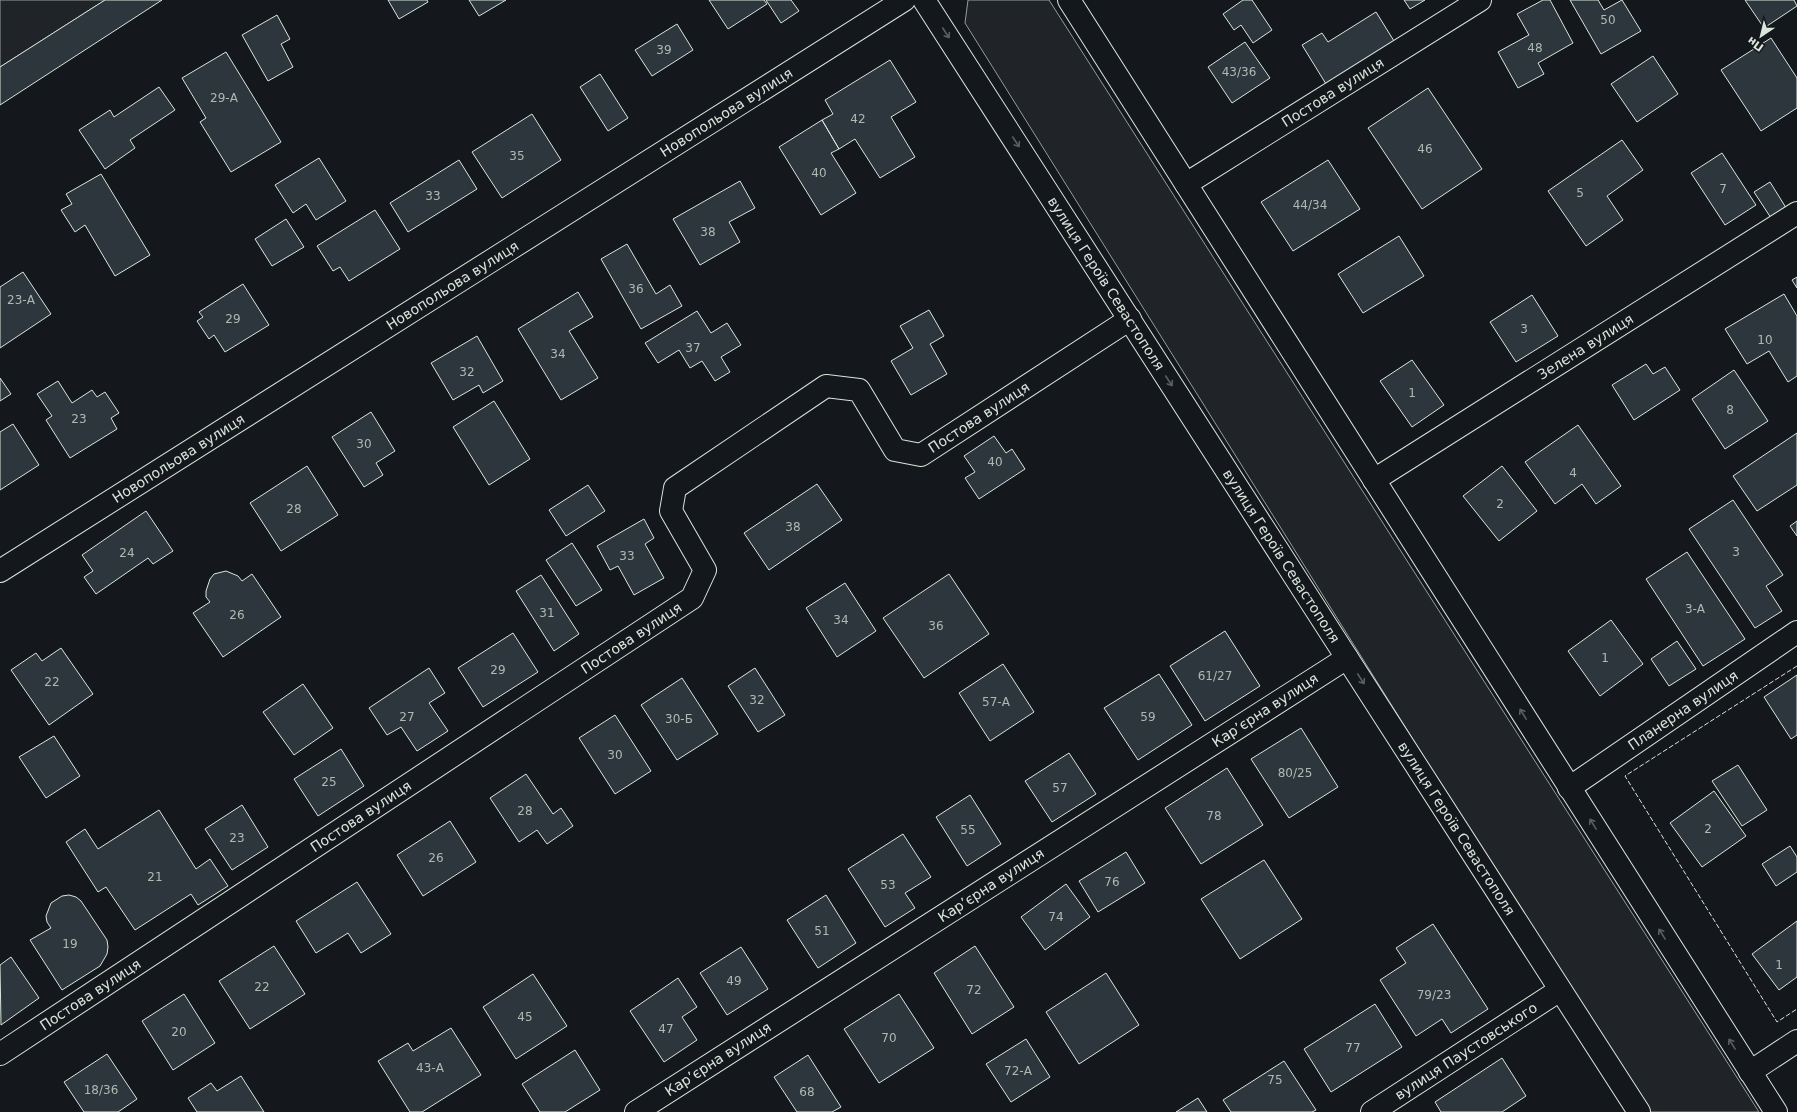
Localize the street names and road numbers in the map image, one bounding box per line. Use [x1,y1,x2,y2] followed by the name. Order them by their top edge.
[1279,54,1387,130] street label: Постова вулиця
[657,65,795,160] street label: Новопольова вулиця
[1045,194,1168,373] street label: вулиця Героїв Севастополя
[383,238,521,333] street label: Новопольова вулиця
[1535,310,1636,383] street label: Зелена вулиця
[925,379,1032,456] street label: Постова вулиця
[109,411,248,506] street label: Новопольова вулиця
[1220,466,1343,646] street label: вулиця Героїв Севастополя
[578,599,685,677] street label: Постова вулиця
[1625,667,1741,753] street label: Планерна вулиця
[1209,670,1321,750] street label: Карʼєрна вулиця
[1395,739,1518,918] street label: вулиця Героїв Севастополя
[307,777,414,855] street label: Постова вулиця
[935,845,1047,925] street label: Карʼєрна вулиця
[37,956,144,1034] street label: Постова вулиця
[1392,999,1540,1103] street label: вулиця Паустовського
[662,1019,774,1099] street label: Карʼєрна вулиця

